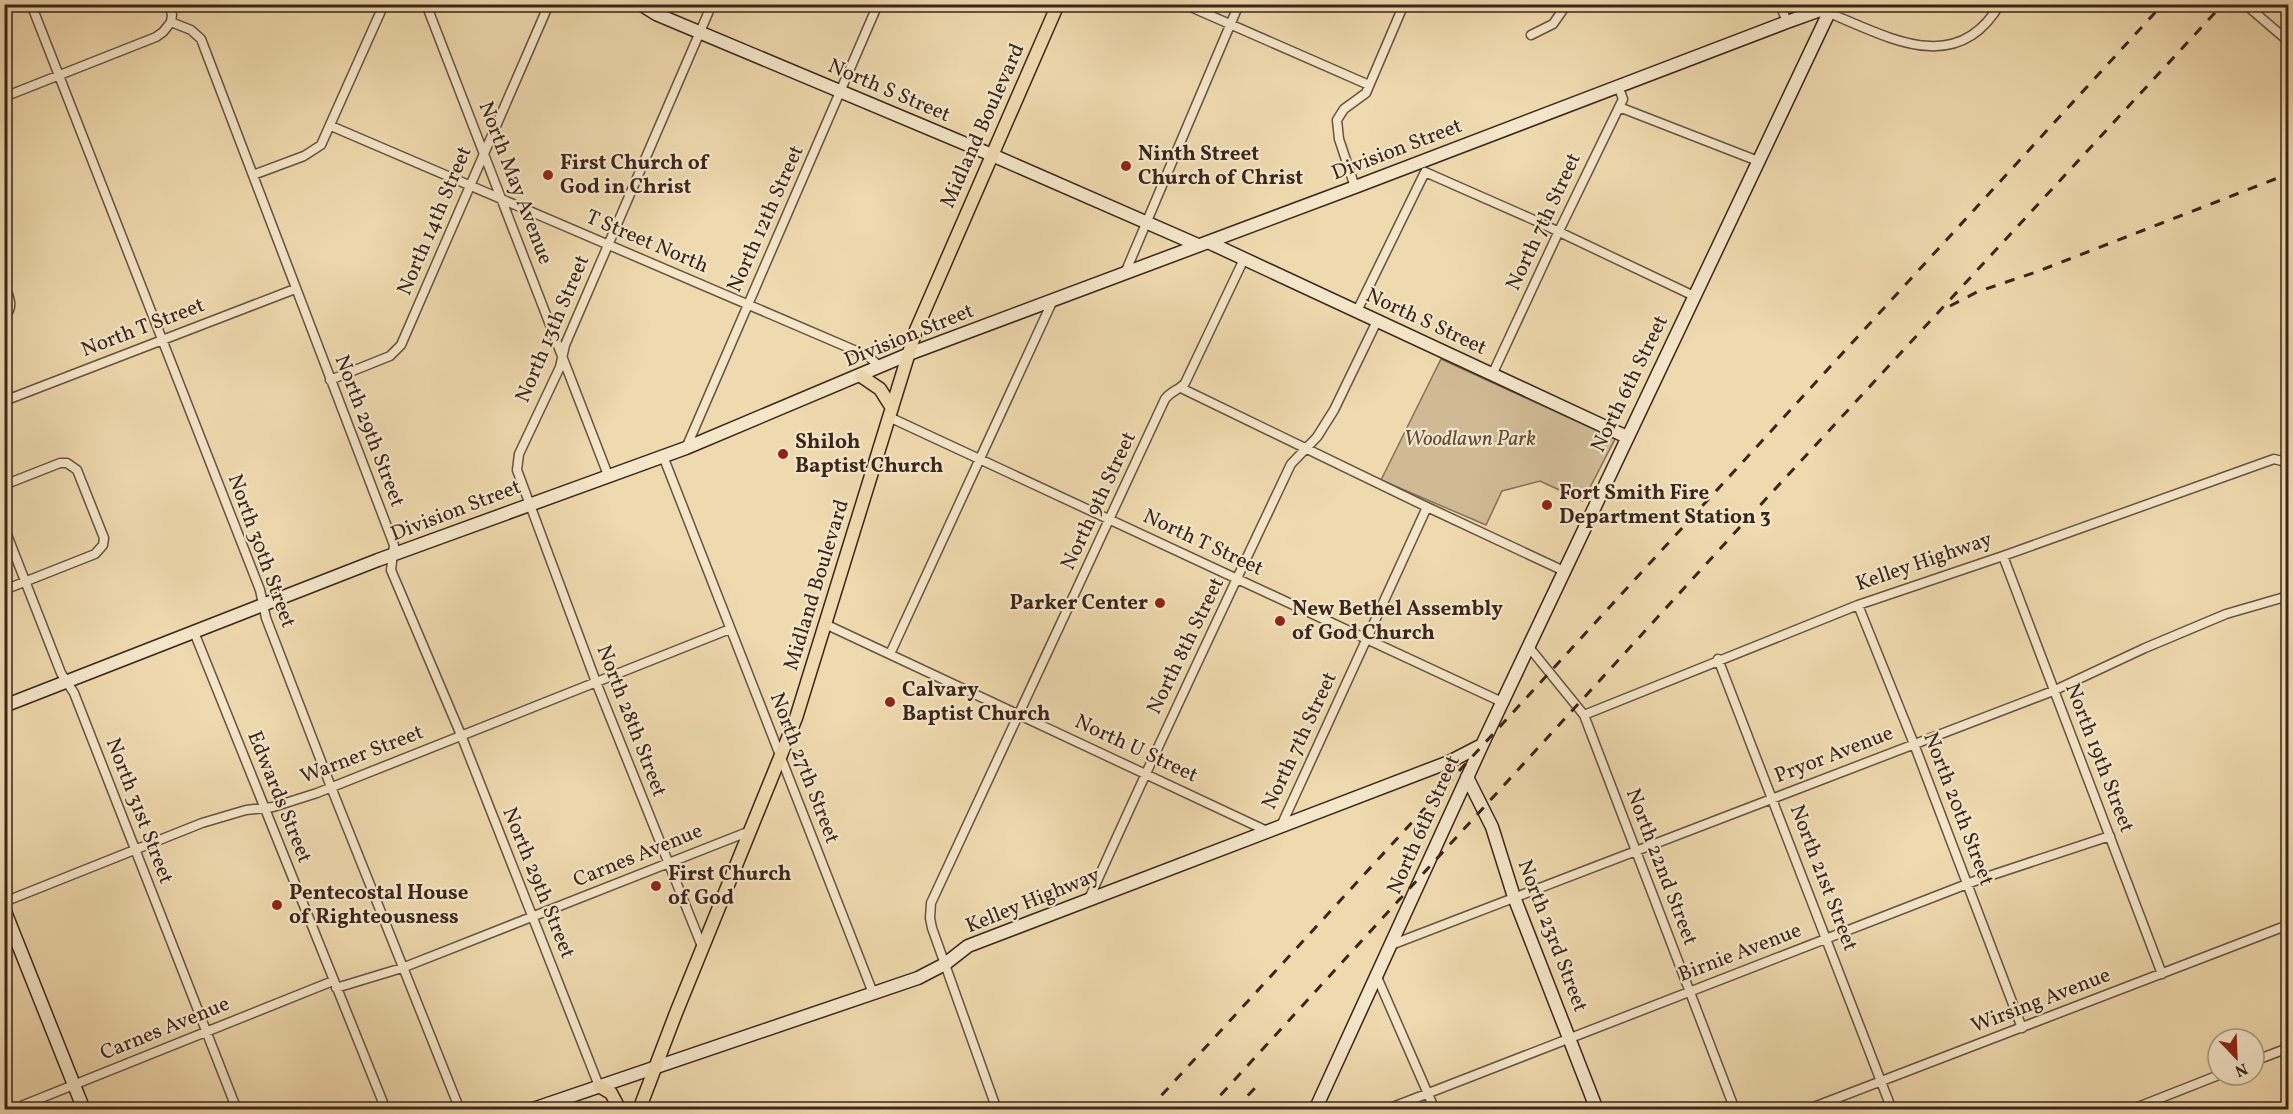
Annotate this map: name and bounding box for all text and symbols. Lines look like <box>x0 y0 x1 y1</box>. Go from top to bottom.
street label: Midland Boulevard <box>934 39 1032 213</box>
street label: North S Street <box>823 52 955 130</box>
street label: North May Avenue <box>471 97 559 269</box>
street label: Division Street <box>1328 112 1466 188</box>
place label: Ninth Street Church of Christ <box>1138 140 1303 193</box>
street label: North 12th Street <box>721 141 811 297</box>
street label: North 14th Street <box>391 142 479 300</box>
street label: North 7th Street <box>1499 148 1589 296</box>
place label: First Church of God in Christ <box>560 149 710 202</box>
marker: Ninth Street Church of Christ <box>1119 159 1133 173</box>
marker: First Church of God in Christ <box>541 168 555 182</box>
street label: T Street North <box>581 203 713 281</box>
street label: North 13th Street <box>509 251 597 407</box>
street label: North S Street <box>1361 281 1491 363</box>
street label: North T Street <box>77 291 209 365</box>
street label: Division Street <box>840 297 978 375</box>
street label: North 6th Street <box>1584 311 1676 457</box>
street label: North 29th Street <box>327 351 411 511</box>
park label: Woodlawn Park <box>1404 425 1536 454</box>
street label: North 9th Street <box>1054 427 1144 575</box>
place label: Shiloh Baptist Church <box>795 428 944 481</box>
marker: Shiloh Baptist Church <box>776 447 790 461</box>
street label: North 30th Street <box>220 470 302 632</box>
street label: Division Street <box>387 473 525 549</box>
place label: Fort Smith Fire Department Station 3 <box>1559 479 1771 532</box>
street label: Midland Boulevard <box>777 496 857 674</box>
marker: Fort Smith Fire Department Station 3 <box>1540 498 1554 512</box>
street label: North T Street <box>1138 502 1268 584</box>
street label: Kelley Highway <box>1852 525 1997 599</box>
street label: North 8th Street <box>1140 572 1232 720</box>
place label: Parker Center <box>1009 589 1148 618</box>
place label: New Bethel Assembly of God Church <box>1292 595 1503 648</box>
marker: Parker Center <box>1153 596 1167 610</box>
marker: New Bethel Assembly of God Church <box>1273 614 1287 628</box>
street label: North 28th Street <box>589 641 673 801</box>
street label: North 7th Street <box>1255 667 1345 815</box>
place label: Calvary Baptist Church <box>902 676 1051 729</box>
street label: North 19th Street <box>2057 679 2141 837</box>
street label: North 27th Street <box>762 688 846 848</box>
marker: Calvary Baptist Church <box>883 695 897 709</box>
street label: North U Street <box>1070 708 1202 790</box>
street label: Warner Street <box>296 718 428 792</box>
street label: Pryor Avenue <box>1770 719 1898 791</box>
street label: Edwards Street <box>239 727 319 867</box>
street label: North 20th Street <box>1915 728 2001 890</box>
street label: North 31st Street <box>98 734 180 888</box>
street label: North 6th Street <box>1380 751 1468 899</box>
street label: North 22nd Street <box>1618 784 1704 950</box>
street label: North 21st Street <box>1782 801 1864 955</box>
street label: North 29th Street <box>494 803 582 963</box>
street label: Carnes Avenue <box>569 817 707 895</box>
street label: North 23rd Street <box>1510 856 1594 1016</box>
place label: First Church of God <box>668 860 792 913</box>
street label: Kelley Highway <box>961 861 1105 941</box>
place label: Pentecostal House of Righteousness <box>289 879 469 932</box>
marker: First Church of God <box>649 879 663 893</box>
marker: Pentecostal House of Righteousness <box>270 898 284 912</box>
street label: Birnie Avenue <box>1674 916 1806 990</box>
street label: Wirsing Avenue <box>1967 961 2115 1041</box>
street label: Carnes Avenue <box>96 990 234 1068</box>
north arrow <box>2206 1027 2266 1087</box>
text: N <box>2231 1057 2251 1082</box>

